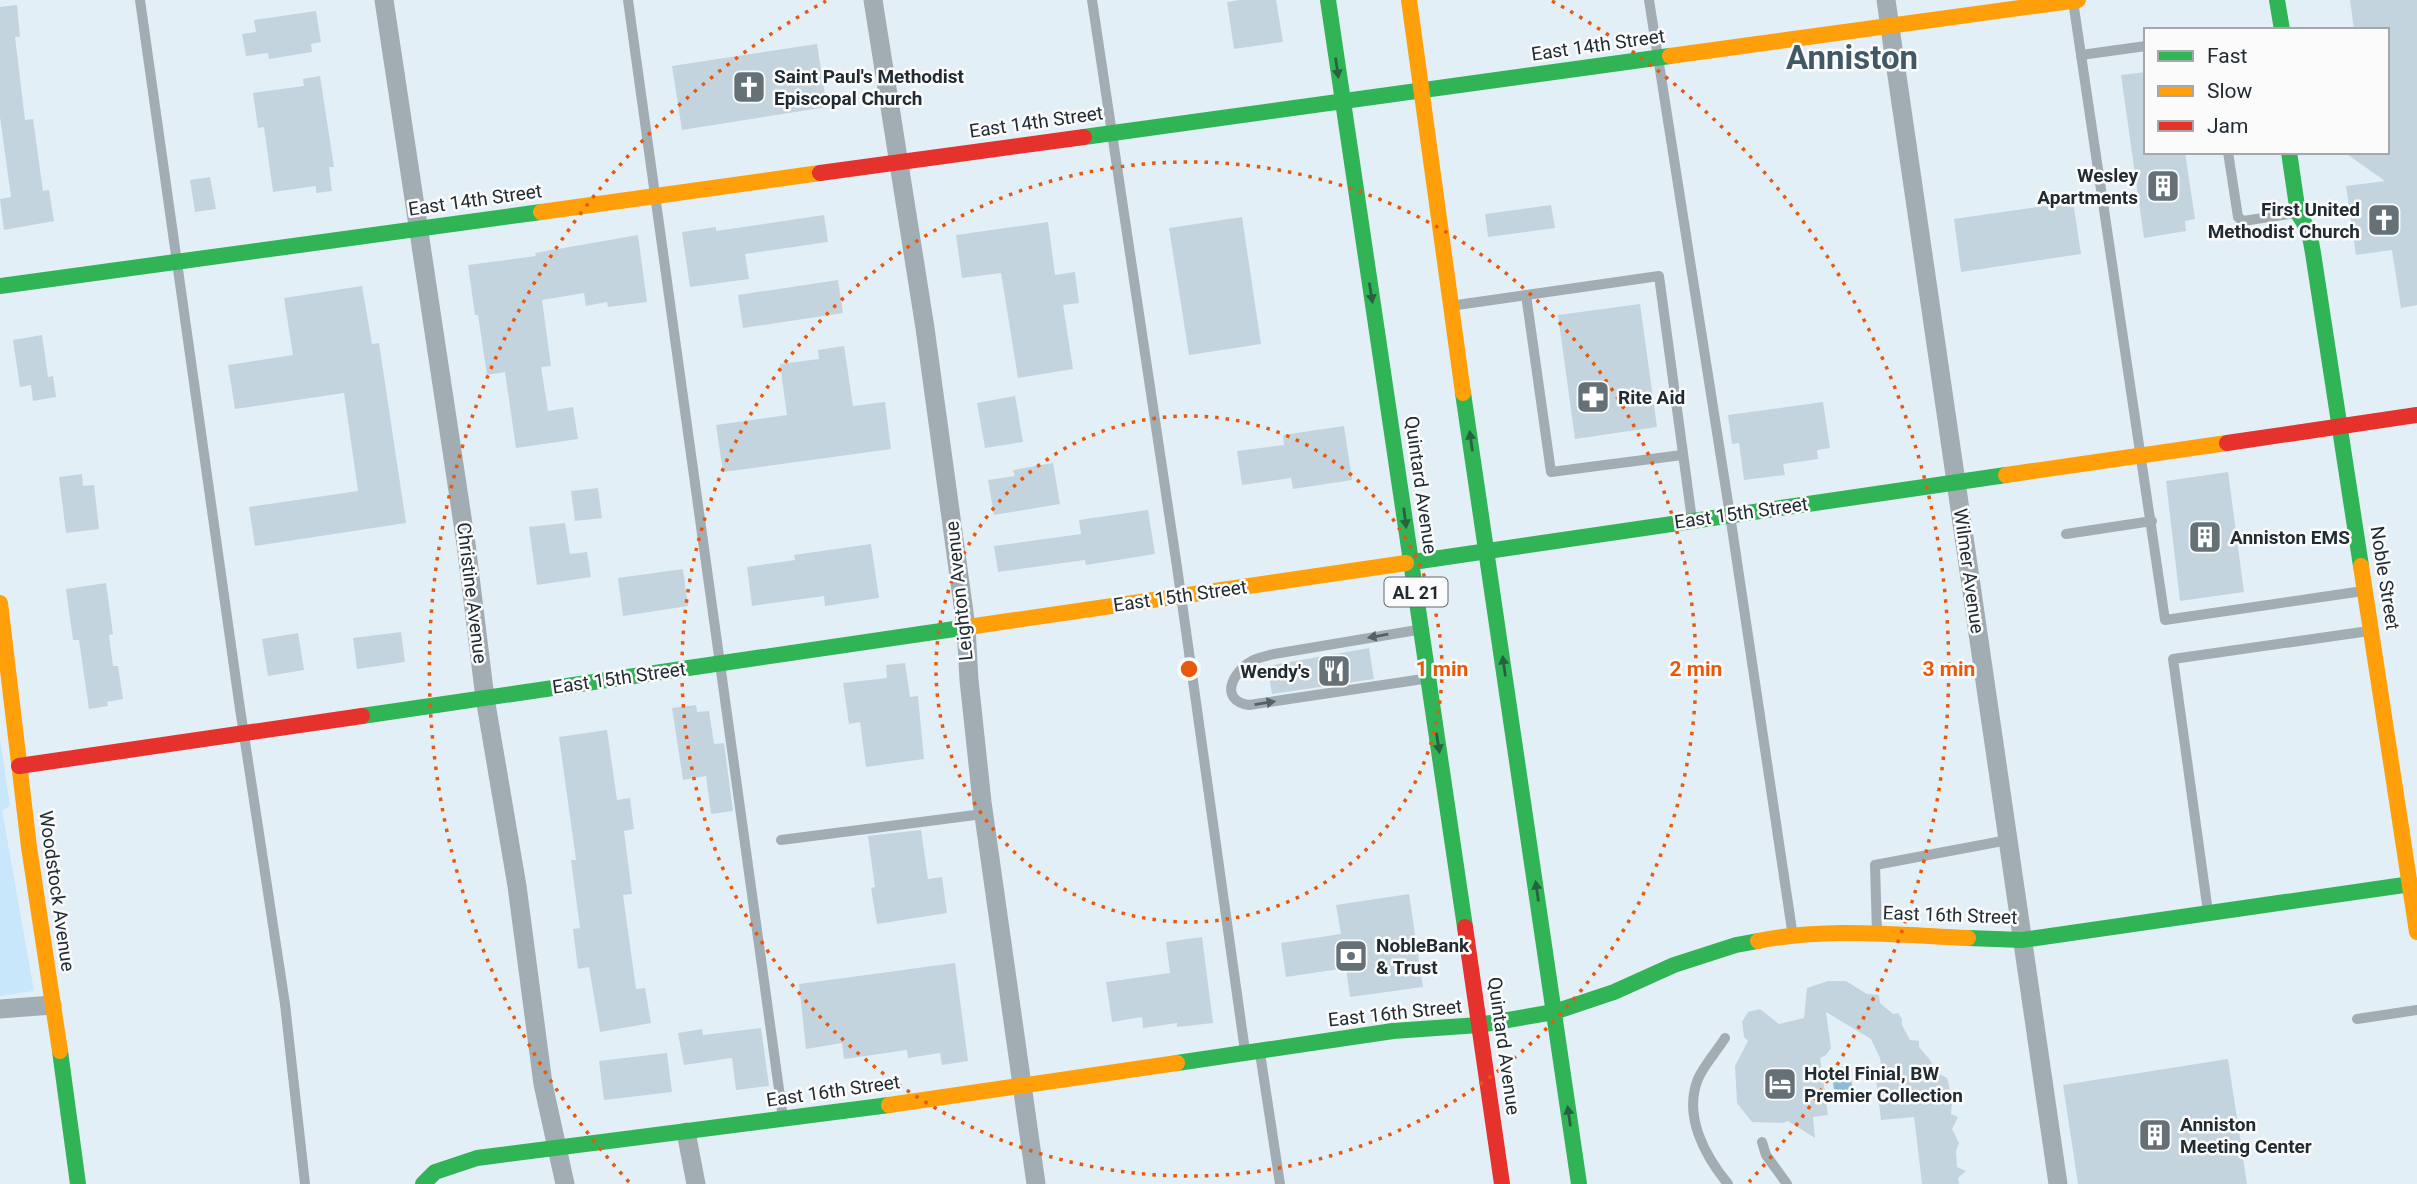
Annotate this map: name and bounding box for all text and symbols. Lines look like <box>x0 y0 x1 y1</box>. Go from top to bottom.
street label: East 14th Street <box>1530 24 1666 66</box>
legend <box>2144 28 2389 154</box>
district label: Anniston <box>1786 38 1918 77</box>
text: Fast <box>2207 44 2248 68</box>
one-way arrow <box>1332 57 1343 79</box>
place label: Saint Paul's Methodist Episcopal Church <box>774 65 965 110</box>
church icon: Saint Paul's Methodist Episcopal Church <box>730 68 768 106</box>
text: Slow <box>2207 79 2253 103</box>
street label: East 14th Street <box>968 101 1104 143</box>
text: Jam <box>2207 114 2248 138</box>
place label: Wesley Apartments <box>2037 164 2138 209</box>
building icon: Wesley Apartments <box>2144 167 2182 205</box>
street label: East 14th Street <box>407 179 543 221</box>
place label: First United Methodist Church <box>2208 198 2360 243</box>
church icon: First United Methodist Church <box>2365 201 2403 239</box>
one-way arrow <box>1366 282 1377 304</box>
pharmacy icon: Rite Aid <box>1574 378 1612 416</box>
place label: Rite Aid <box>1618 386 1685 409</box>
street label: Quintard Avenue <box>1400 415 1442 555</box>
one-way arrow <box>1466 430 1477 452</box>
street label: East 15th Street <box>1673 492 1809 534</box>
one-way arrow <box>1400 507 1411 529</box>
street label: Wilmer Avenue <box>1949 507 1989 635</box>
building icon: Anniston EMS <box>2186 518 2224 556</box>
street label: Leighton Avenue <box>940 520 978 662</box>
street label: Christine Avenue <box>452 521 492 665</box>
street label: Noble Street <box>2365 525 2405 631</box>
place label: Anniston EMS <box>2230 526 2350 549</box>
street label: East 15th Street <box>1112 575 1248 617</box>
road number: AL 21 <box>1384 578 1448 606</box>
one-way arrow <box>1367 631 1389 642</box>
restaurant icon: Wendy's <box>1315 652 1353 690</box>
one-way arrow <box>1499 655 1510 677</box>
street label: East 15th Street <box>551 657 687 699</box>
centre of rings <box>1177 657 1201 681</box>
text: 1 min <box>1416 657 1468 681</box>
text: 2 min <box>1670 657 1722 681</box>
text: 3 min <box>1923 657 1975 681</box>
place label: Wendy's <box>1240 660 1310 683</box>
one-way arrow <box>1255 697 1277 708</box>
one-way arrow <box>1433 732 1444 754</box>
street label: Woodstock Avenue <box>34 809 80 973</box>
one-way arrow <box>1531 880 1542 902</box>
street label: East 16th Street <box>1882 901 2018 929</box>
place label: NobleBank & Trust <box>1376 934 1470 979</box>
bank icon: NobleBank & Trust <box>1332 937 1370 975</box>
street label: Quintard Avenue <box>1483 976 1525 1116</box>
street label: East 16th Street <box>1327 995 1463 1031</box>
place label: Hotel Finial, BW Premier Collection <box>1804 1062 1963 1107</box>
hotel icon: Hotel Finial, BW Premier Collection <box>1761 1065 1799 1103</box>
street label: East 16th Street <box>765 1070 901 1112</box>
one-way arrow <box>1563 1105 1574 1127</box>
place label: Anniston Meeting Center <box>2180 1113 2312 1158</box>
building icon: Anniston Meeting Center <box>2136 1116 2174 1154</box>

